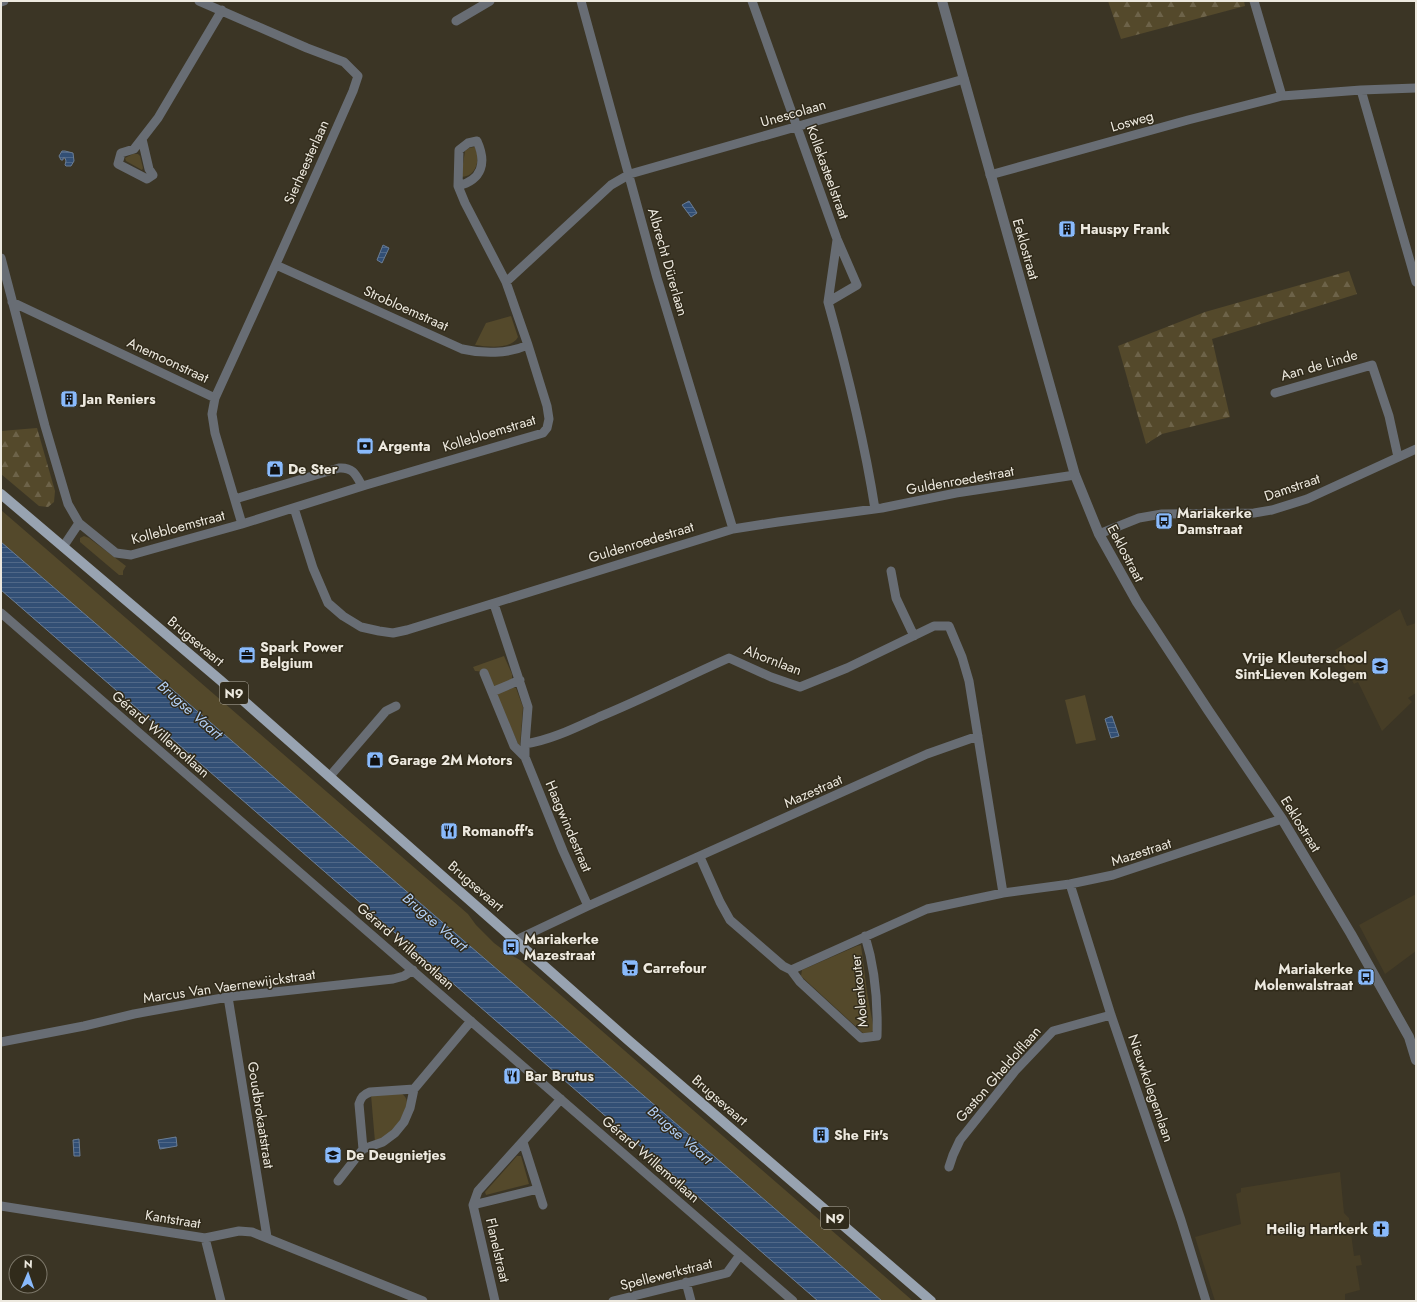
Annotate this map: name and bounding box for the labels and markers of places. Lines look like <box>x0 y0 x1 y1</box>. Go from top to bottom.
building icon: Hauspy Frank <box>1057 219 1077 239</box>
place label: Hauspy Frank <box>1080 219 1170 239</box>
building icon: Jan Reniers <box>59 389 79 409</box>
place label: Jan Reniers <box>79 389 156 409</box>
bank icon: Argenta <box>355 436 375 456</box>
place label: Argenta <box>377 436 430 456</box>
shop icon: De Ster <box>265 459 285 479</box>
place label: De Ster <box>288 459 338 479</box>
place label: Mariakerke Damstraat <box>1177 503 1252 539</box>
bus stop icon: Mariakerke Damstraat <box>1154 511 1174 531</box>
place label: Spark Power Belgium <box>260 637 344 673</box>
office icon: Spark Power Belgium <box>237 645 257 665</box>
place label: Vrije Kleuterschool Sint-Lieven Kolegem <box>1235 648 1367 684</box>
school or university icon: Vrije Kleuterschool Sint-Lieven Kolegem <box>1370 656 1390 676</box>
shop icon: Garage 2M Motors <box>365 750 385 770</box>
place label: Garage 2M Motors <box>388 750 513 770</box>
restaurant icon: Romanoff's <box>439 821 459 841</box>
place label: Romanoff's <box>462 821 534 841</box>
place label: Mariakerke Mazestraat <box>524 929 599 965</box>
bus stop icon: Mariakerke Mazestraat <box>501 937 521 957</box>
supermarket icon: Carrefour <box>620 958 640 978</box>
place label: Carrefour <box>643 958 707 978</box>
place label: Mariakerke Molenwalstraat <box>1254 959 1354 995</box>
bus stop icon: Mariakerke Molenwalstraat <box>1356 967 1376 987</box>
restaurant icon: Bar Brutus <box>502 1066 522 1086</box>
place label: Bar Brutus <box>525 1066 594 1086</box>
building icon: She Fit's <box>811 1125 831 1145</box>
place label: She Fit's <box>834 1125 889 1145</box>
school or university icon: De Deugnietjes <box>323 1145 343 1165</box>
place label: De Deugnietjes <box>346 1145 447 1165</box>
place label: Heilig Hartkerk <box>1266 1219 1368 1239</box>
church icon: Heilig Hartkerk <box>1371 1219 1391 1239</box>

